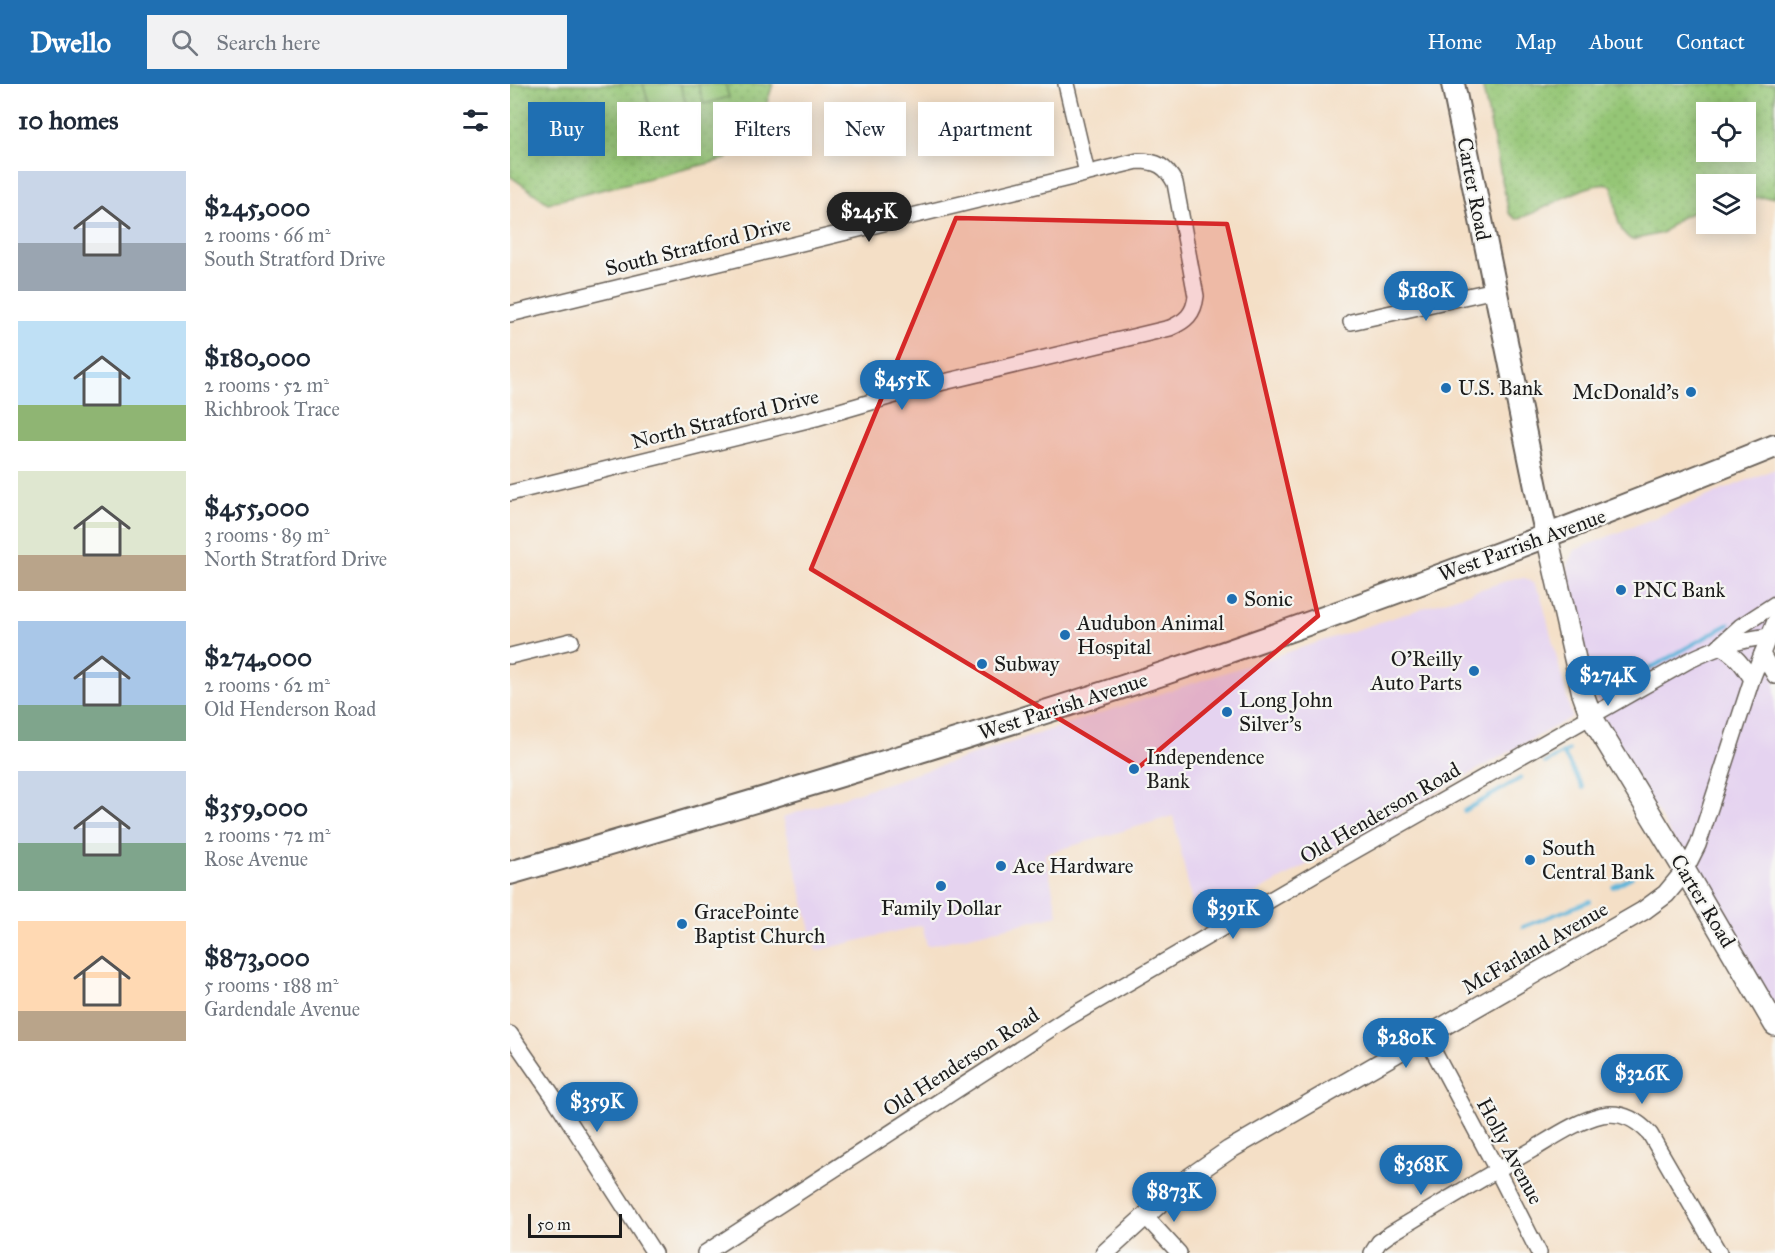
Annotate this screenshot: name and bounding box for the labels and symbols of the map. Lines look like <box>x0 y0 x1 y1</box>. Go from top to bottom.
street label: Carter Road <box>1451 135 1497 243</box>
pin: $245K <box>827 192 911 243</box>
street label: South Stratford Drive <box>603 210 794 282</box>
pin: $180K <box>1384 271 1468 322</box>
pin: $455K <box>860 360 944 411</box>
place label: U.S. Bank <box>1458 375 1543 401</box>
place label: McDonald's <box>1572 379 1679 405</box>
marker: U.S. Bank <box>1439 381 1453 395</box>
street label: North Stratford Drive <box>629 383 822 455</box>
marker: McDonald's <box>1684 385 1698 399</box>
street label: West Parrish Avenue <box>1435 503 1610 587</box>
place label: PNC Bank <box>1633 577 1726 603</box>
marker: PNC Bank <box>1614 583 1628 597</box>
place label: Sonic <box>1244 586 1293 612</box>
marker: Sonic <box>1225 592 1239 606</box>
place label: Audubon Animal Hospital <box>1076 610 1224 660</box>
marker: Audubon Animal Hospital <box>1058 628 1072 642</box>
place label: O'Reilly Auto Parts <box>1370 646 1463 696</box>
place label: Subway <box>994 651 1061 677</box>
pin: $274K <box>1566 656 1650 707</box>
marker: Subway <box>975 657 989 671</box>
marker: O'Reilly Auto Parts <box>1467 664 1481 678</box>
street label: West Parrish Avenue <box>975 666 1151 746</box>
place label: Long John Silver's <box>1239 687 1333 737</box>
marker: Long John Silver's <box>1220 705 1234 719</box>
place label: Independence Bank <box>1146 744 1265 794</box>
street label: Old Henderson Road <box>1295 756 1465 869</box>
marker: Independence Bank <box>1127 762 1141 776</box>
place label: South Central Bank <box>1542 835 1655 885</box>
street label: Carter Road <box>1665 850 1741 953</box>
place label: Ace Hardware <box>1012 853 1134 879</box>
marker: South Central Bank <box>1523 853 1537 867</box>
marker: Ace Hardware <box>994 859 1008 873</box>
marker: Family Dollar <box>934 879 948 893</box>
pin: $391K <box>1191 889 1275 940</box>
place label: Family Dollar <box>881 895 1001 921</box>
street label: McFarland Avenue <box>1457 896 1613 1000</box>
place label: GracePointe Baptist Church <box>694 899 826 949</box>
marker: GracePointe Baptist Church <box>675 917 689 931</box>
street label: Old Henderson Road <box>878 1002 1044 1122</box>
pin: $280K <box>1364 1018 1448 1069</box>
pin: $326K <box>1600 1054 1684 1105</box>
pin: $359K <box>555 1082 639 1133</box>
street label: Holly Avenue <box>1471 1093 1549 1209</box>
pin: $368K <box>1379 1145 1463 1196</box>
pin: $873K <box>1132 1172 1216 1223</box>
scale bar <box>528 1211 622 1238</box>

